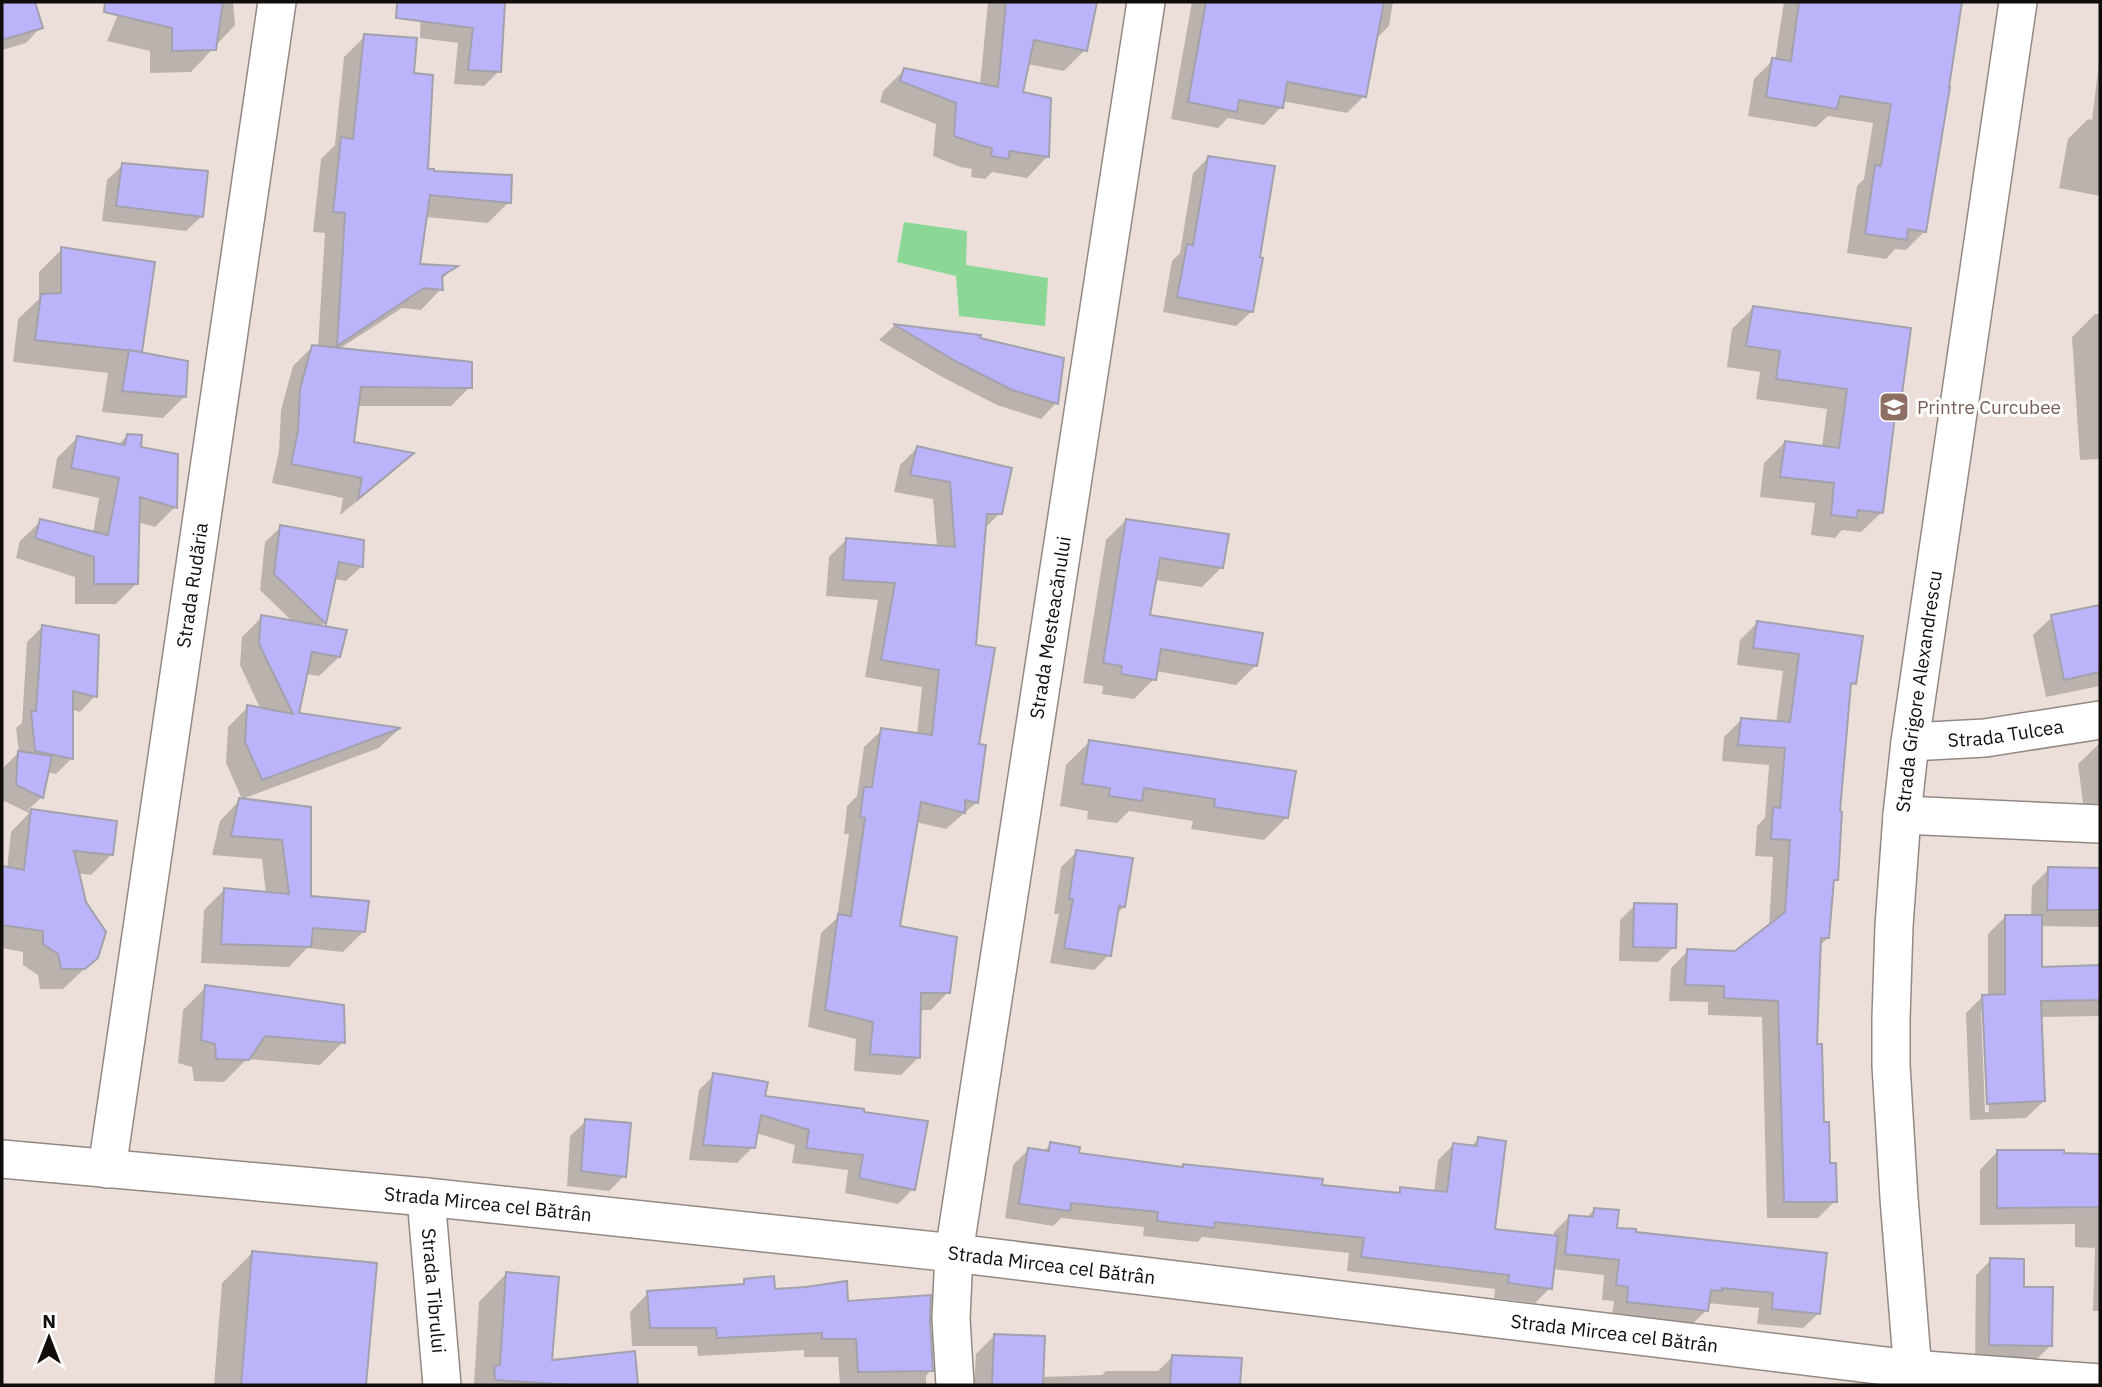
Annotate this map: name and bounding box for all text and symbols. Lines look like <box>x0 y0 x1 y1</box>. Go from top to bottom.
school or university icon: Printre Curcubee <box>1877 390 1911 424</box>
place label: Printre Curcubee <box>1917 395 2061 419</box>
street label: Strada Rudăria <box>171 521 213 649</box>
street label: Strada Mesteacănului <box>1024 534 1076 721</box>
street label: Strada Grigore Alexandrescu <box>1890 569 1947 813</box>
street label: Strada Tulcea <box>1947 714 2065 752</box>
street label: Strada Mircea cel Bătrân <box>383 1181 593 1227</box>
street label: Strada Tibrului <box>417 1227 451 1354</box>
street label: Strada Mircea cel Bătrân <box>947 1240 1157 1289</box>
north arrow <box>14 1303 84 1373</box>
text: N <box>42 1309 56 1333</box>
street label: Strada Mircea cel Bătrân <box>1509 1309 1720 1358</box>

